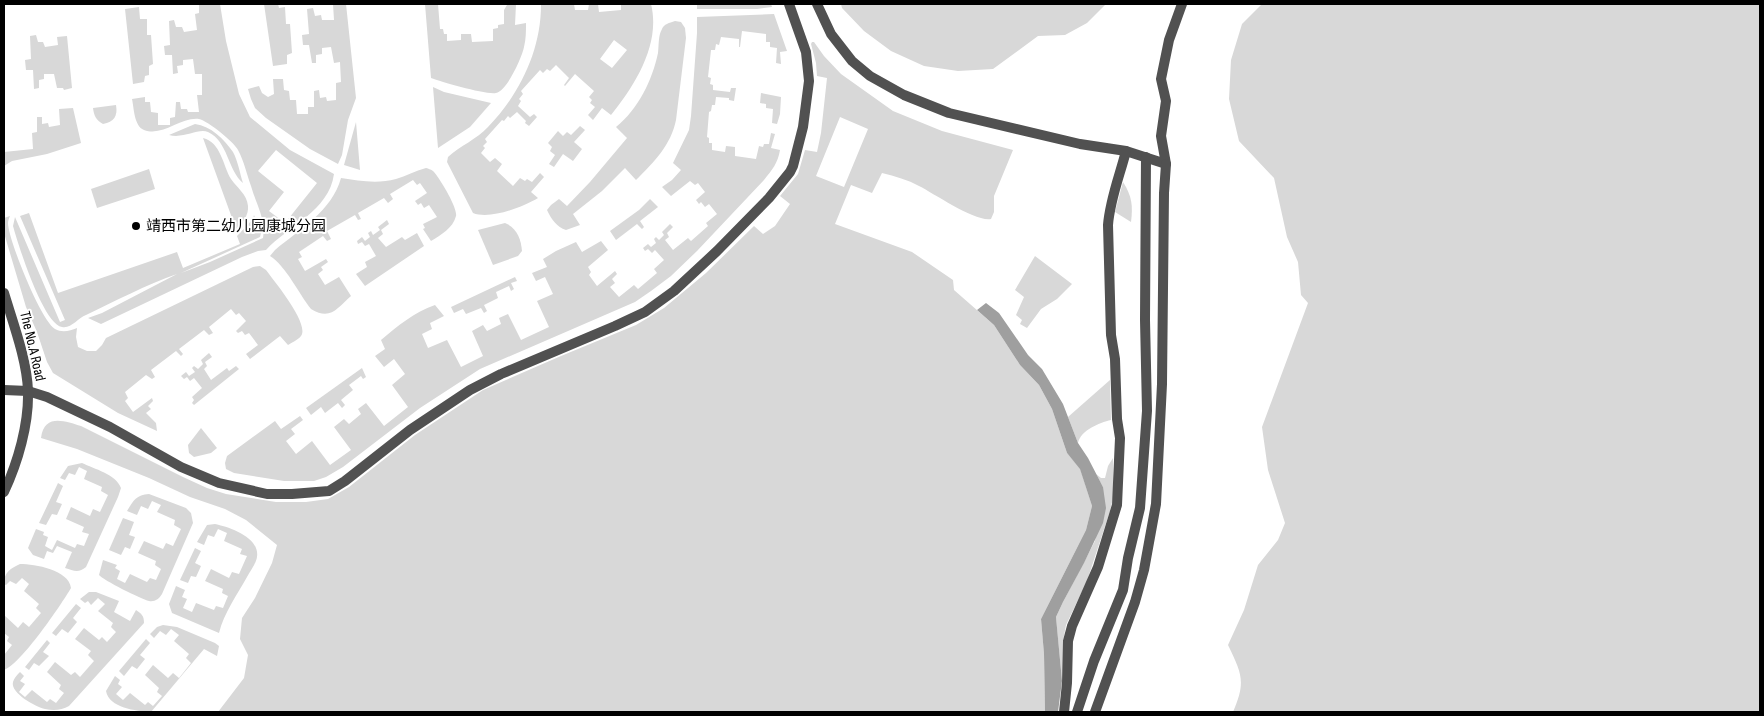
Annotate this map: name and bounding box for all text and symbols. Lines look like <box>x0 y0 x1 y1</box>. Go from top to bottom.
place label: 靖西市第二幼儿园康城分园 <box>146 217 326 236</box>
marker: 靖西市第二幼儿园康城分园 <box>130 220 142 232</box>
street label: The No.A Road <box>15 309 50 383</box>

